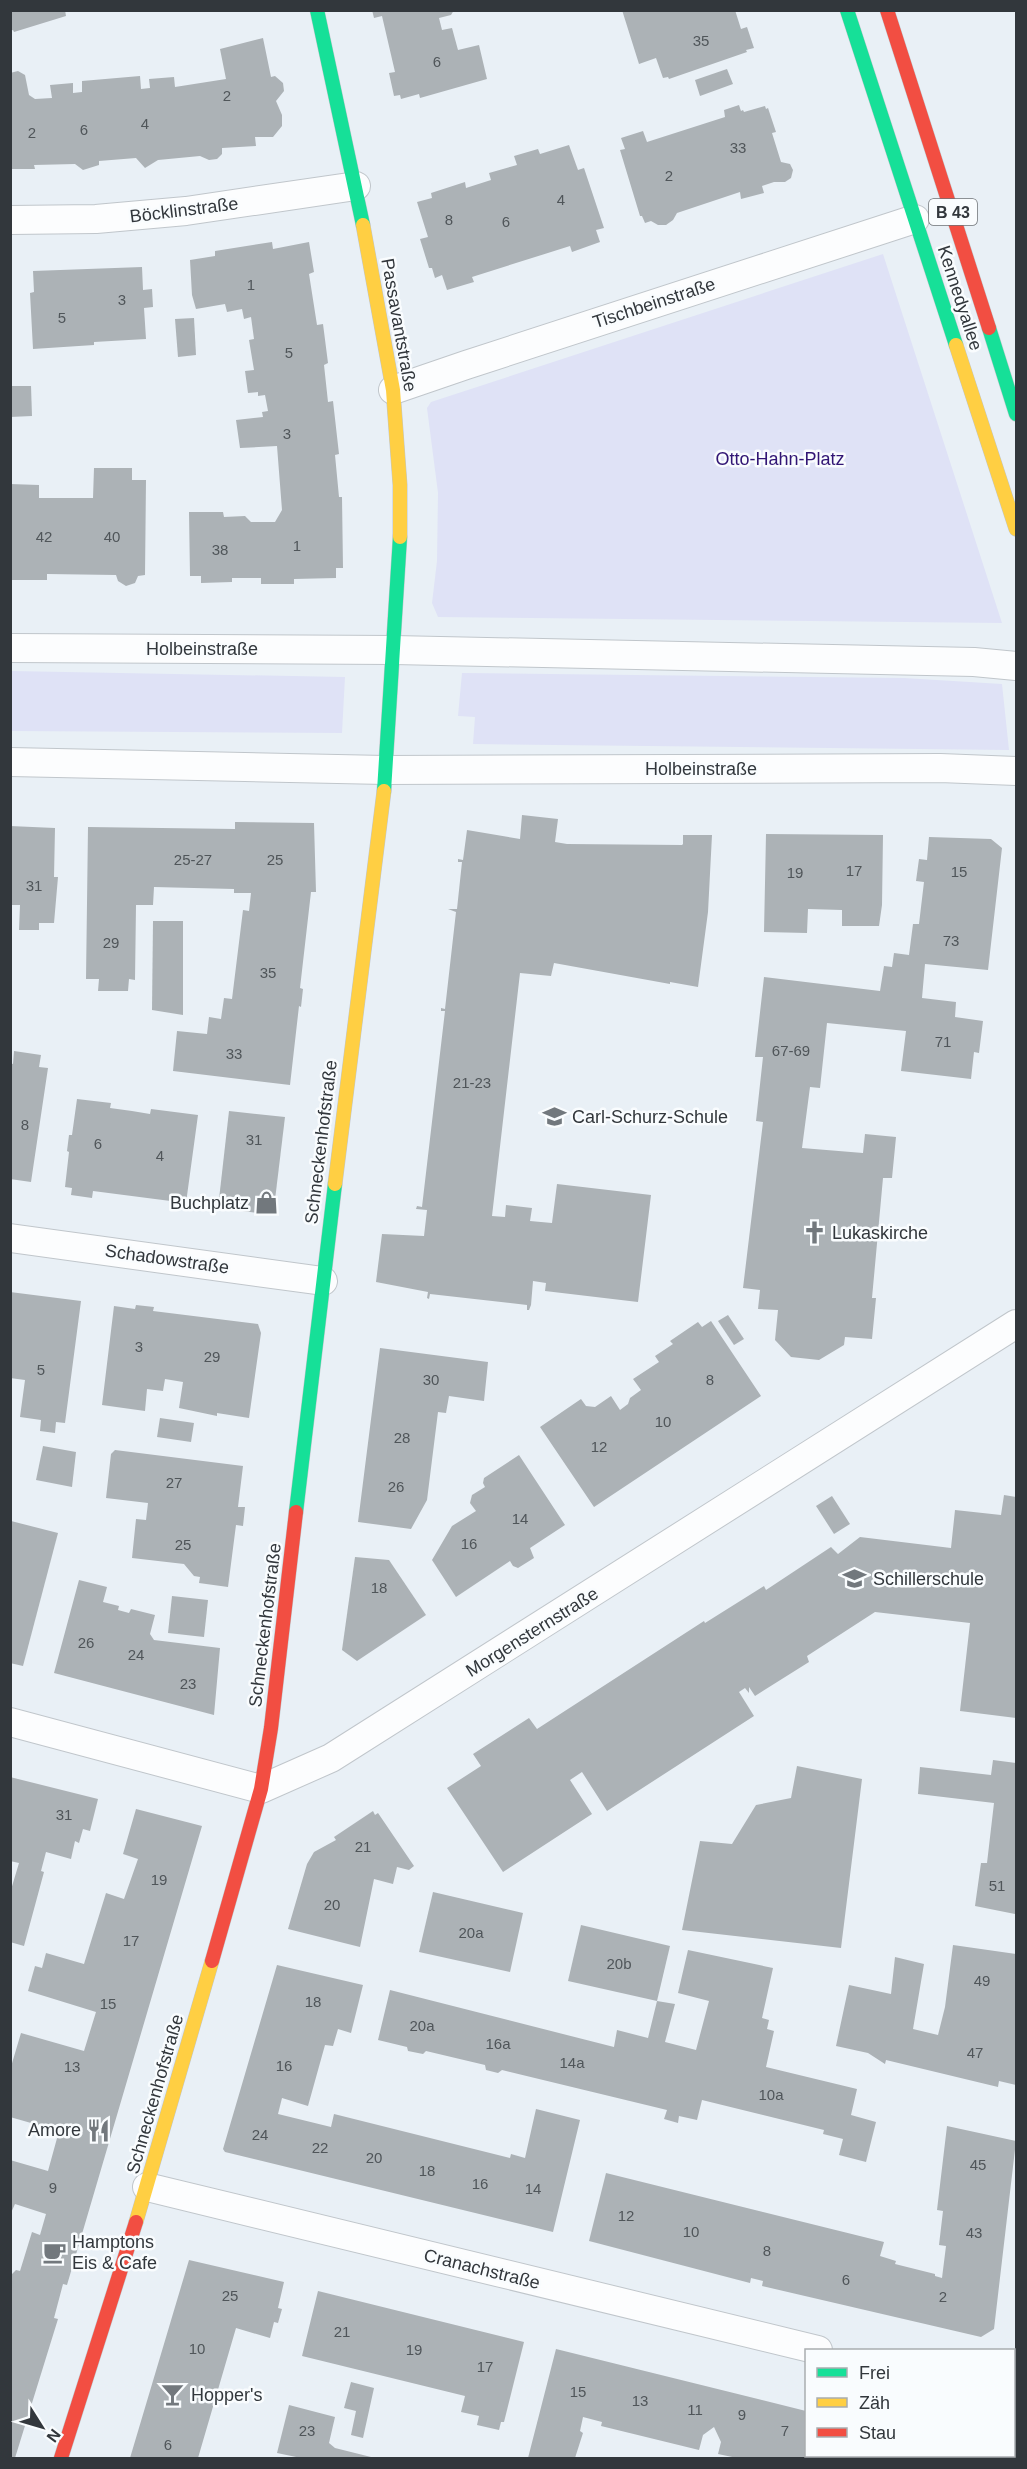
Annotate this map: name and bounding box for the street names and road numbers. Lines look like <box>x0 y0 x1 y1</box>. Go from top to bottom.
street label: Böcklinstraße <box>129 193 239 227</box>
road number: B 43 <box>929 199 977 225</box>
street label: Kennedyallee <box>934 243 986 353</box>
street label: Passavantstraße <box>377 257 421 393</box>
street label: Tischbeinstraße <box>590 274 718 332</box>
street label: Holbeinstraße <box>146 639 258 659</box>
street label: Holbeinstraße <box>645 759 757 779</box>
street label: Schneckenhofstraße <box>301 1059 341 1225</box>
street label: Schadowstraße <box>104 1240 230 1278</box>
street label: Schneckenhofstraße <box>245 1542 285 1708</box>
street label: Morgensternstraße <box>462 1583 602 1681</box>
street label: Schneckenhofstraße <box>123 2012 187 2176</box>
street label: Cranachstraße <box>422 2245 542 2293</box>

